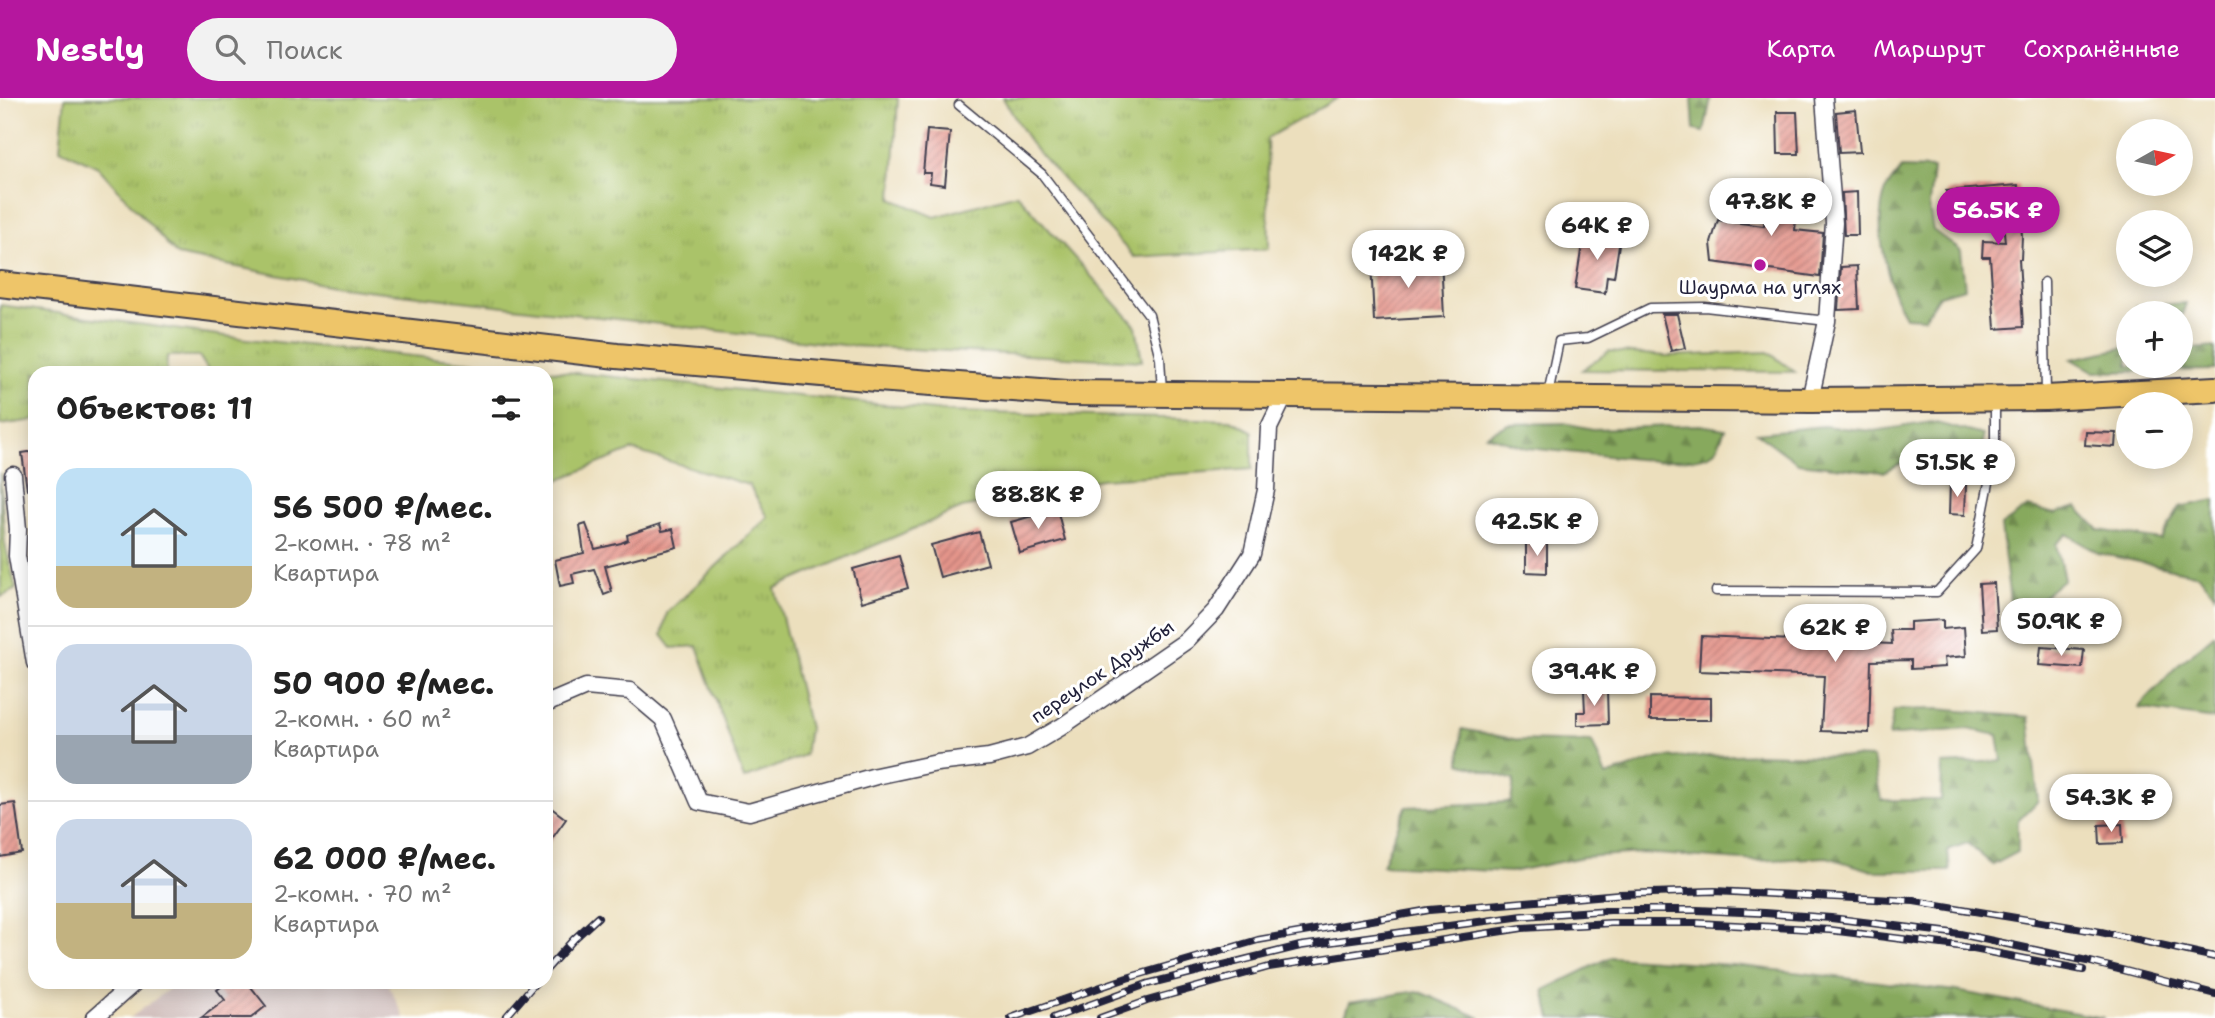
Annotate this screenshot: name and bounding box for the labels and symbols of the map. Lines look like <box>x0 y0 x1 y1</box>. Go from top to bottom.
north arrow <box>2116 119 2193 196</box>
pin: 47.8K ₽ <box>1706 178 1836 238</box>
pin: 56.5K ₽ <box>1933 188 2063 247</box>
pin: 64K ₽ <box>1548 202 1646 262</box>
pin: 142K ₽ <box>1351 230 1465 290</box>
marker: Шаурма на углях <box>1752 257 1768 273</box>
place label: Шаурма на углях <box>1679 275 1841 300</box>
pin: 51.5K ₽ <box>1892 440 2022 499</box>
pin: 88.8K ₽ <box>973 472 1103 531</box>
pin: 42.5K ₽ <box>1472 498 1602 558</box>
pin: 50.9K ₽ <box>1996 598 2126 658</box>
pin: 62K ₽ <box>1786 604 1884 664</box>
street label: переулок Дружбы <box>1026 614 1179 729</box>
pin: 39.4K ₽ <box>1529 648 1659 708</box>
pin: 54.3K ₽ <box>2046 774 2176 834</box>

